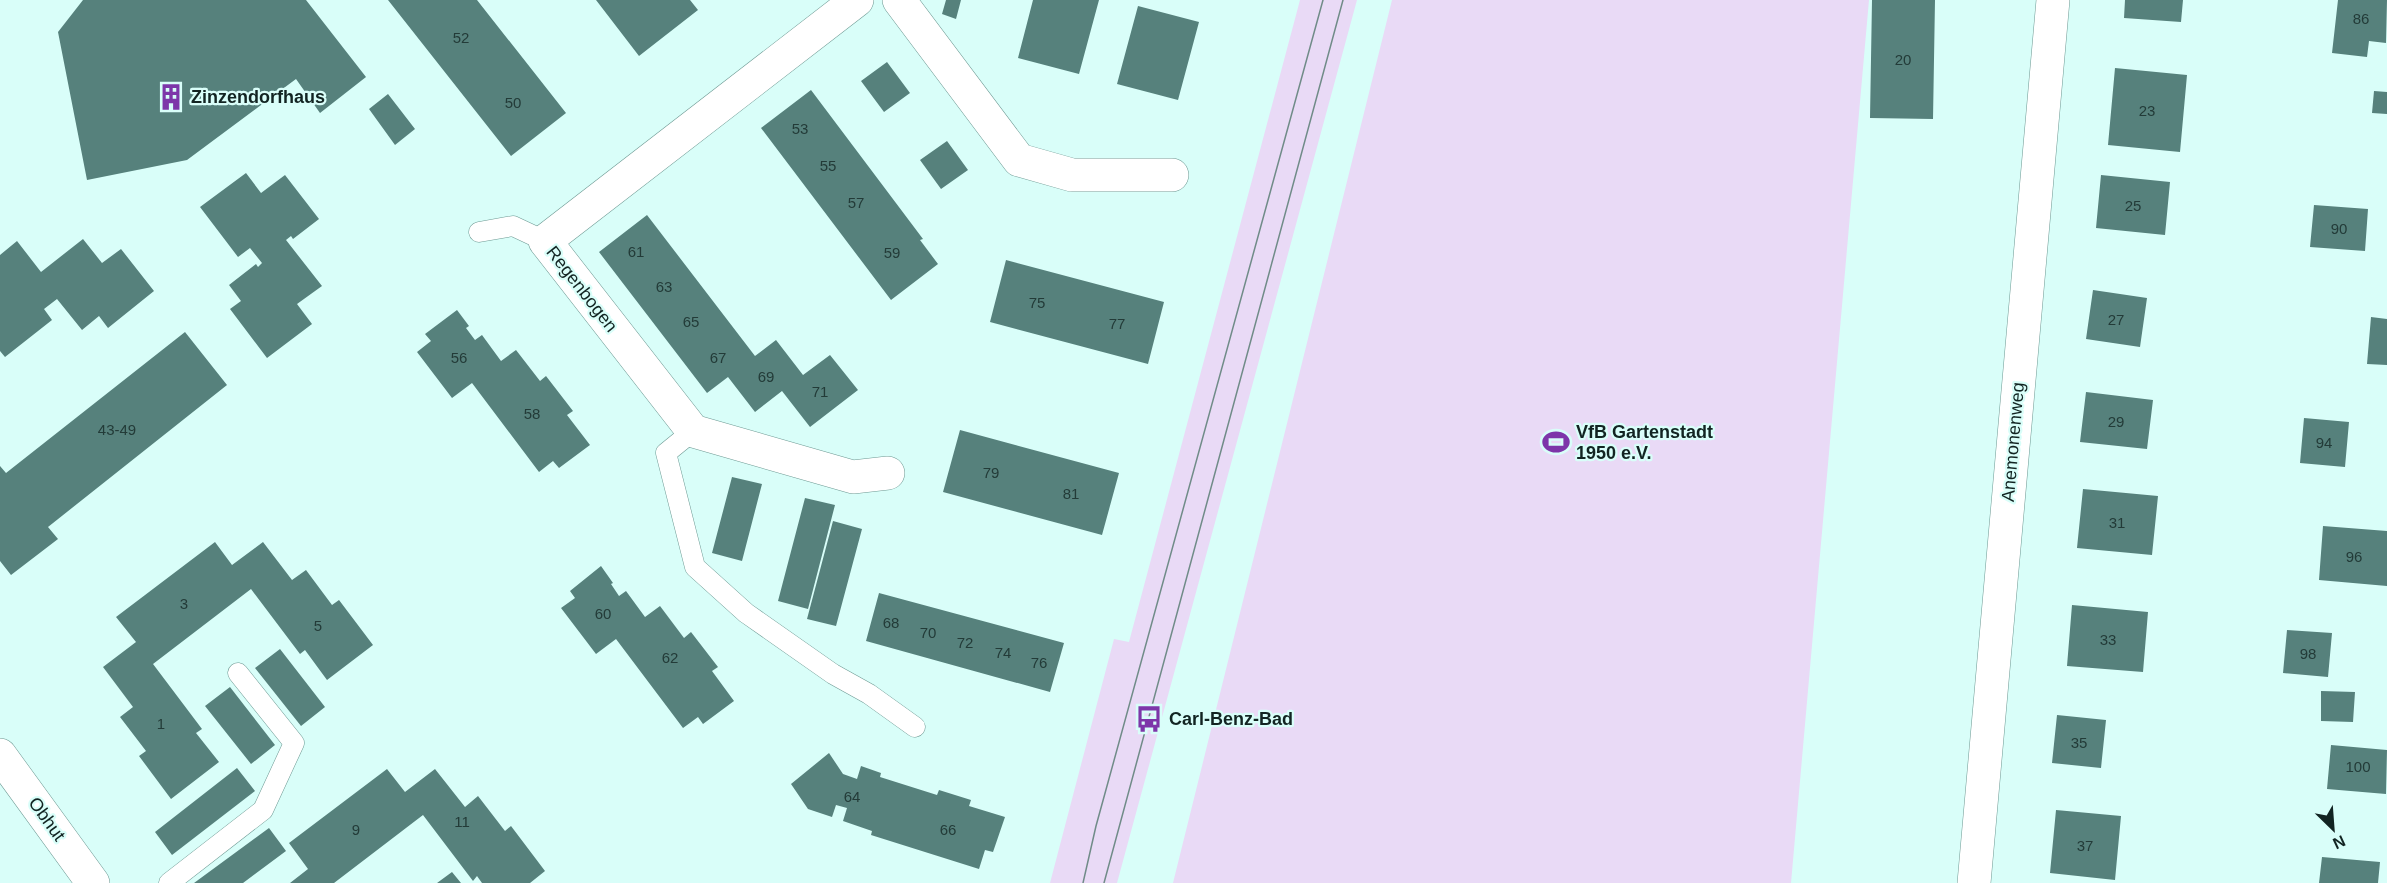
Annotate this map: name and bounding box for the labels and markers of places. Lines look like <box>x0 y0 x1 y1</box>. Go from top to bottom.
building icon: Zinzendorfhaus <box>156 82 186 112</box>
place label: Zinzendorfhaus <box>191 87 325 107</box>
place label: VfB Gartenstadt 1950 e.V. <box>1576 422 1713 463</box>
sports icon: VfB Gartenstadt 1950 e.V. <box>1541 427 1571 457</box>
bus stop icon: Carl-Benz-Bad <box>1134 704 1164 734</box>
place label: Carl-Benz-Bad <box>1169 709 1293 729</box>

